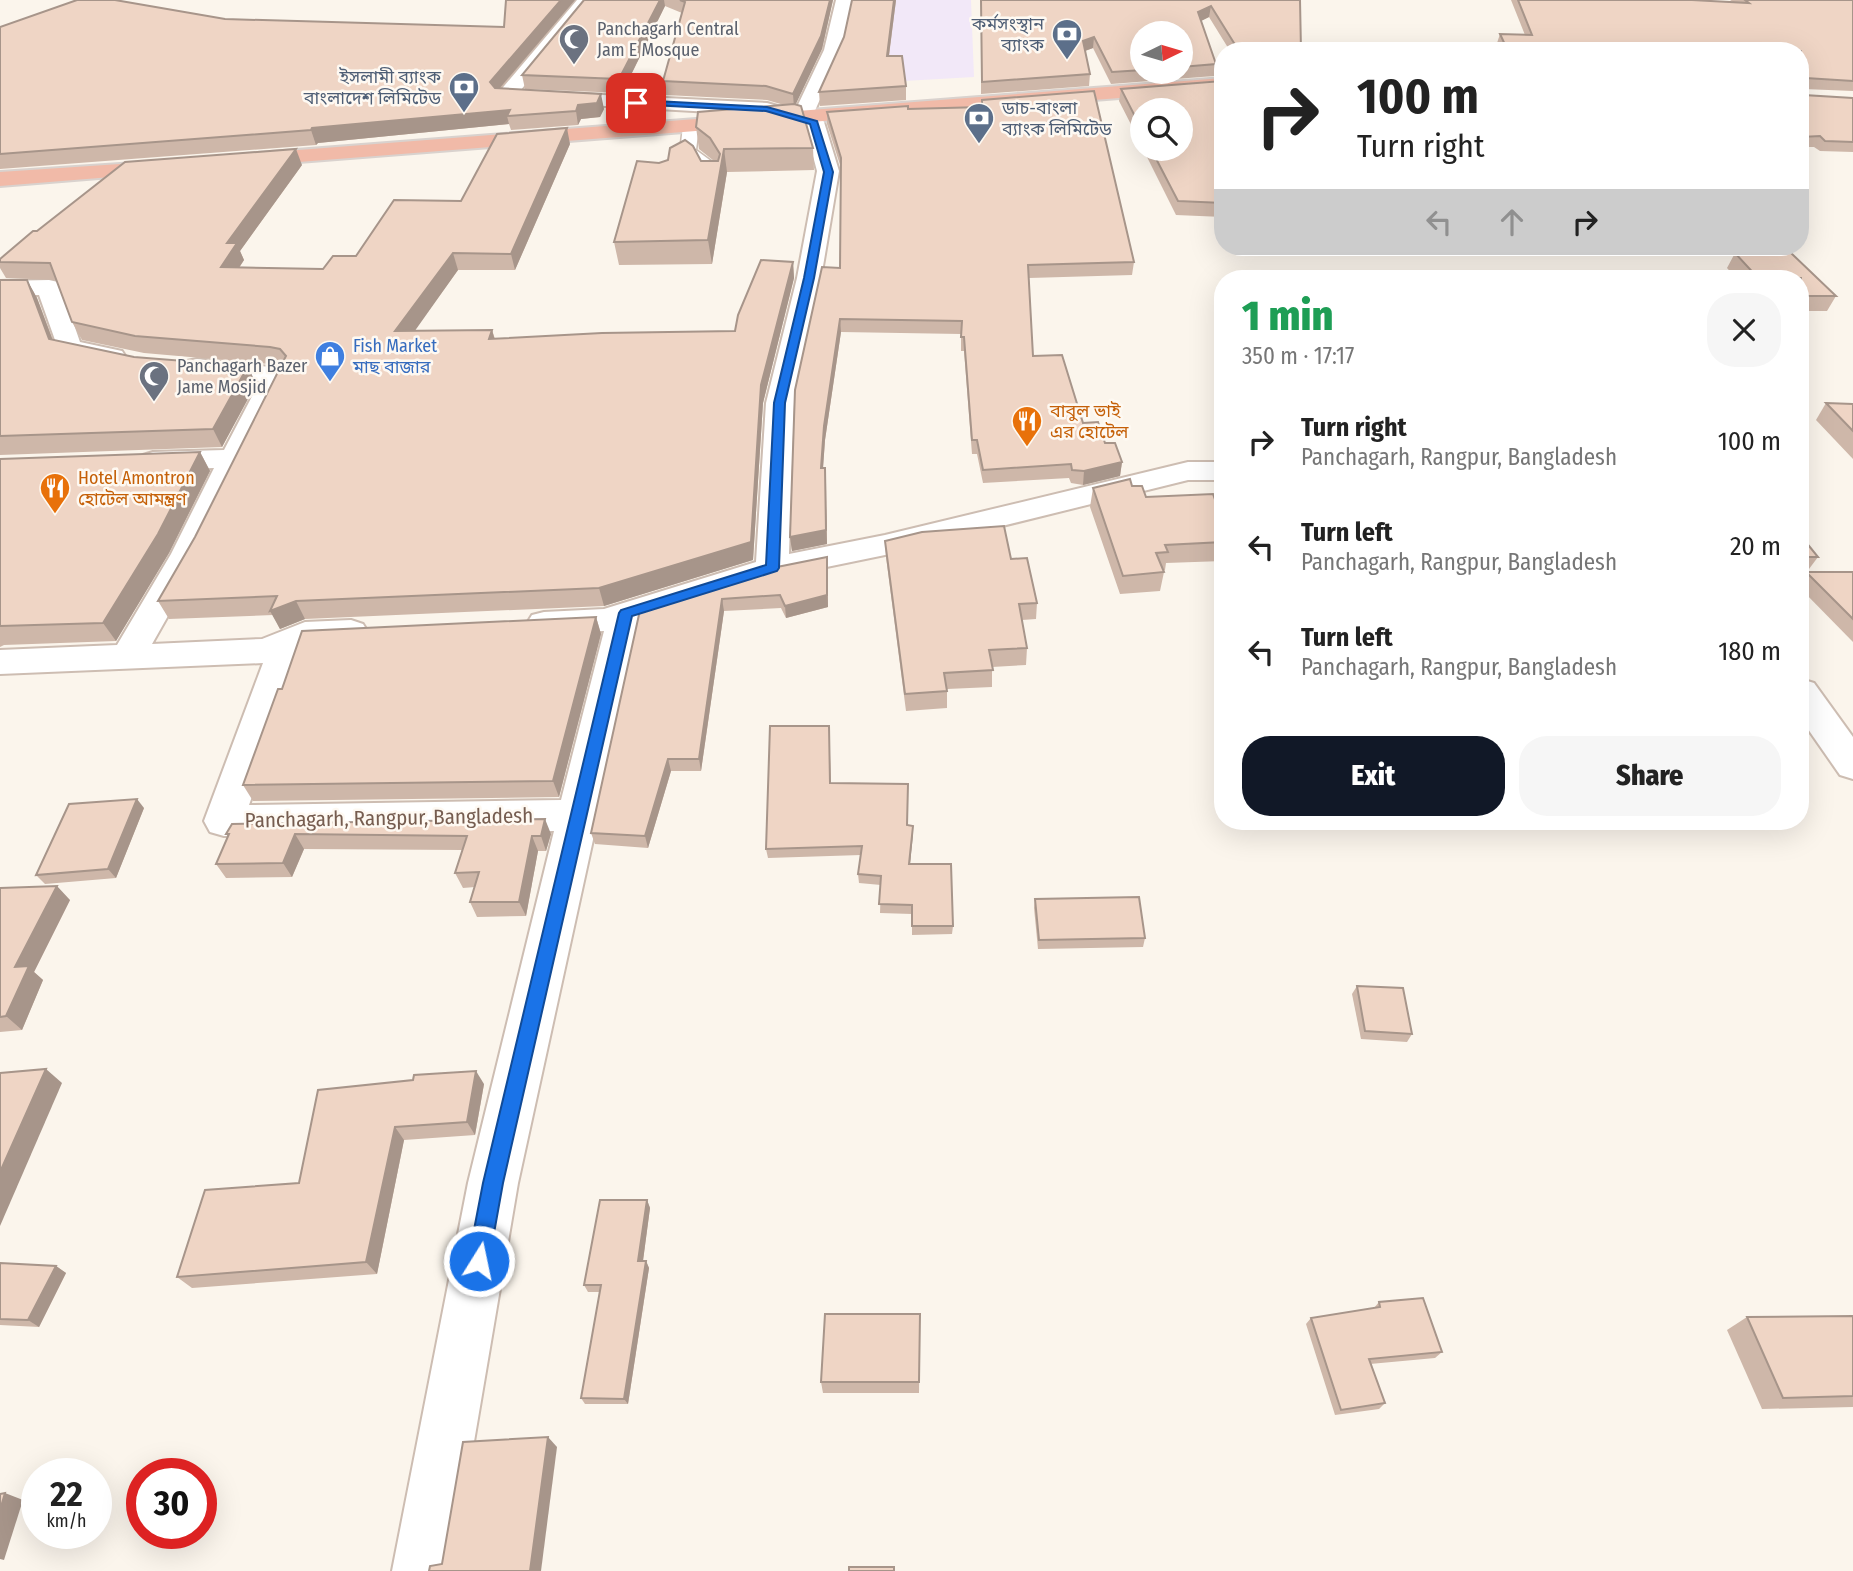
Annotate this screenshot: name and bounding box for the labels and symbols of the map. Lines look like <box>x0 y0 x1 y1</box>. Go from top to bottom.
place label: কর্মসংস্থান ব্যাংক <box>971 13 1045 56</box>
bank icon: কর্মসংস্থান ব্যাংক <box>1050 17 1084 61</box>
place label: Panchagarh Central Jam E Mosque <box>597 18 739 61</box>
north arrow <box>1130 21 1194 84</box>
mosque icon: Panchagarh Central Jam E Mosque <box>557 22 591 66</box>
place label: ইসলামী ব্যাংক বাংলাদেশ লিমিটেড <box>303 66 441 109</box>
bank icon: ইসলামী ব্যাংক বাংলাদেশ লিমিটেড <box>447 70 481 114</box>
pin <box>606 73 666 133</box>
place label: ডাচ-বাংলা ব্যাংক লিমিটেড <box>1001 97 1112 140</box>
bank icon: ডাচ-বাংলা ব্যাংক লিমিটেড <box>962 101 996 145</box>
place label: Fish Market মাছ বাজার <box>352 335 437 378</box>
shop icon: Fish Market মাছ বাজার <box>313 339 347 383</box>
place label: Panchagarh Bazer Jame Mosjid <box>177 355 308 398</box>
mosque icon: Panchagarh Bazer Jame Mosjid <box>137 359 171 403</box>
place label: বাবুল ভাই এর হোটেল <box>1049 400 1129 443</box>
restaurant icon: বাবুল ভাই এর হোটেল <box>1010 404 1044 448</box>
place label: Hotel Amontron হোটেল আমন্ত্রণ <box>78 467 195 510</box>
restaurant icon: Hotel Amontron হোটেল আমন্ত্রণ <box>38 471 72 515</box>
street label: Panchagarh, Rangpur, Bangladesh <box>245 802 533 834</box>
position arrow <box>442 1224 516 1298</box>
speed limit sign: 30 <box>126 1458 217 1549</box>

